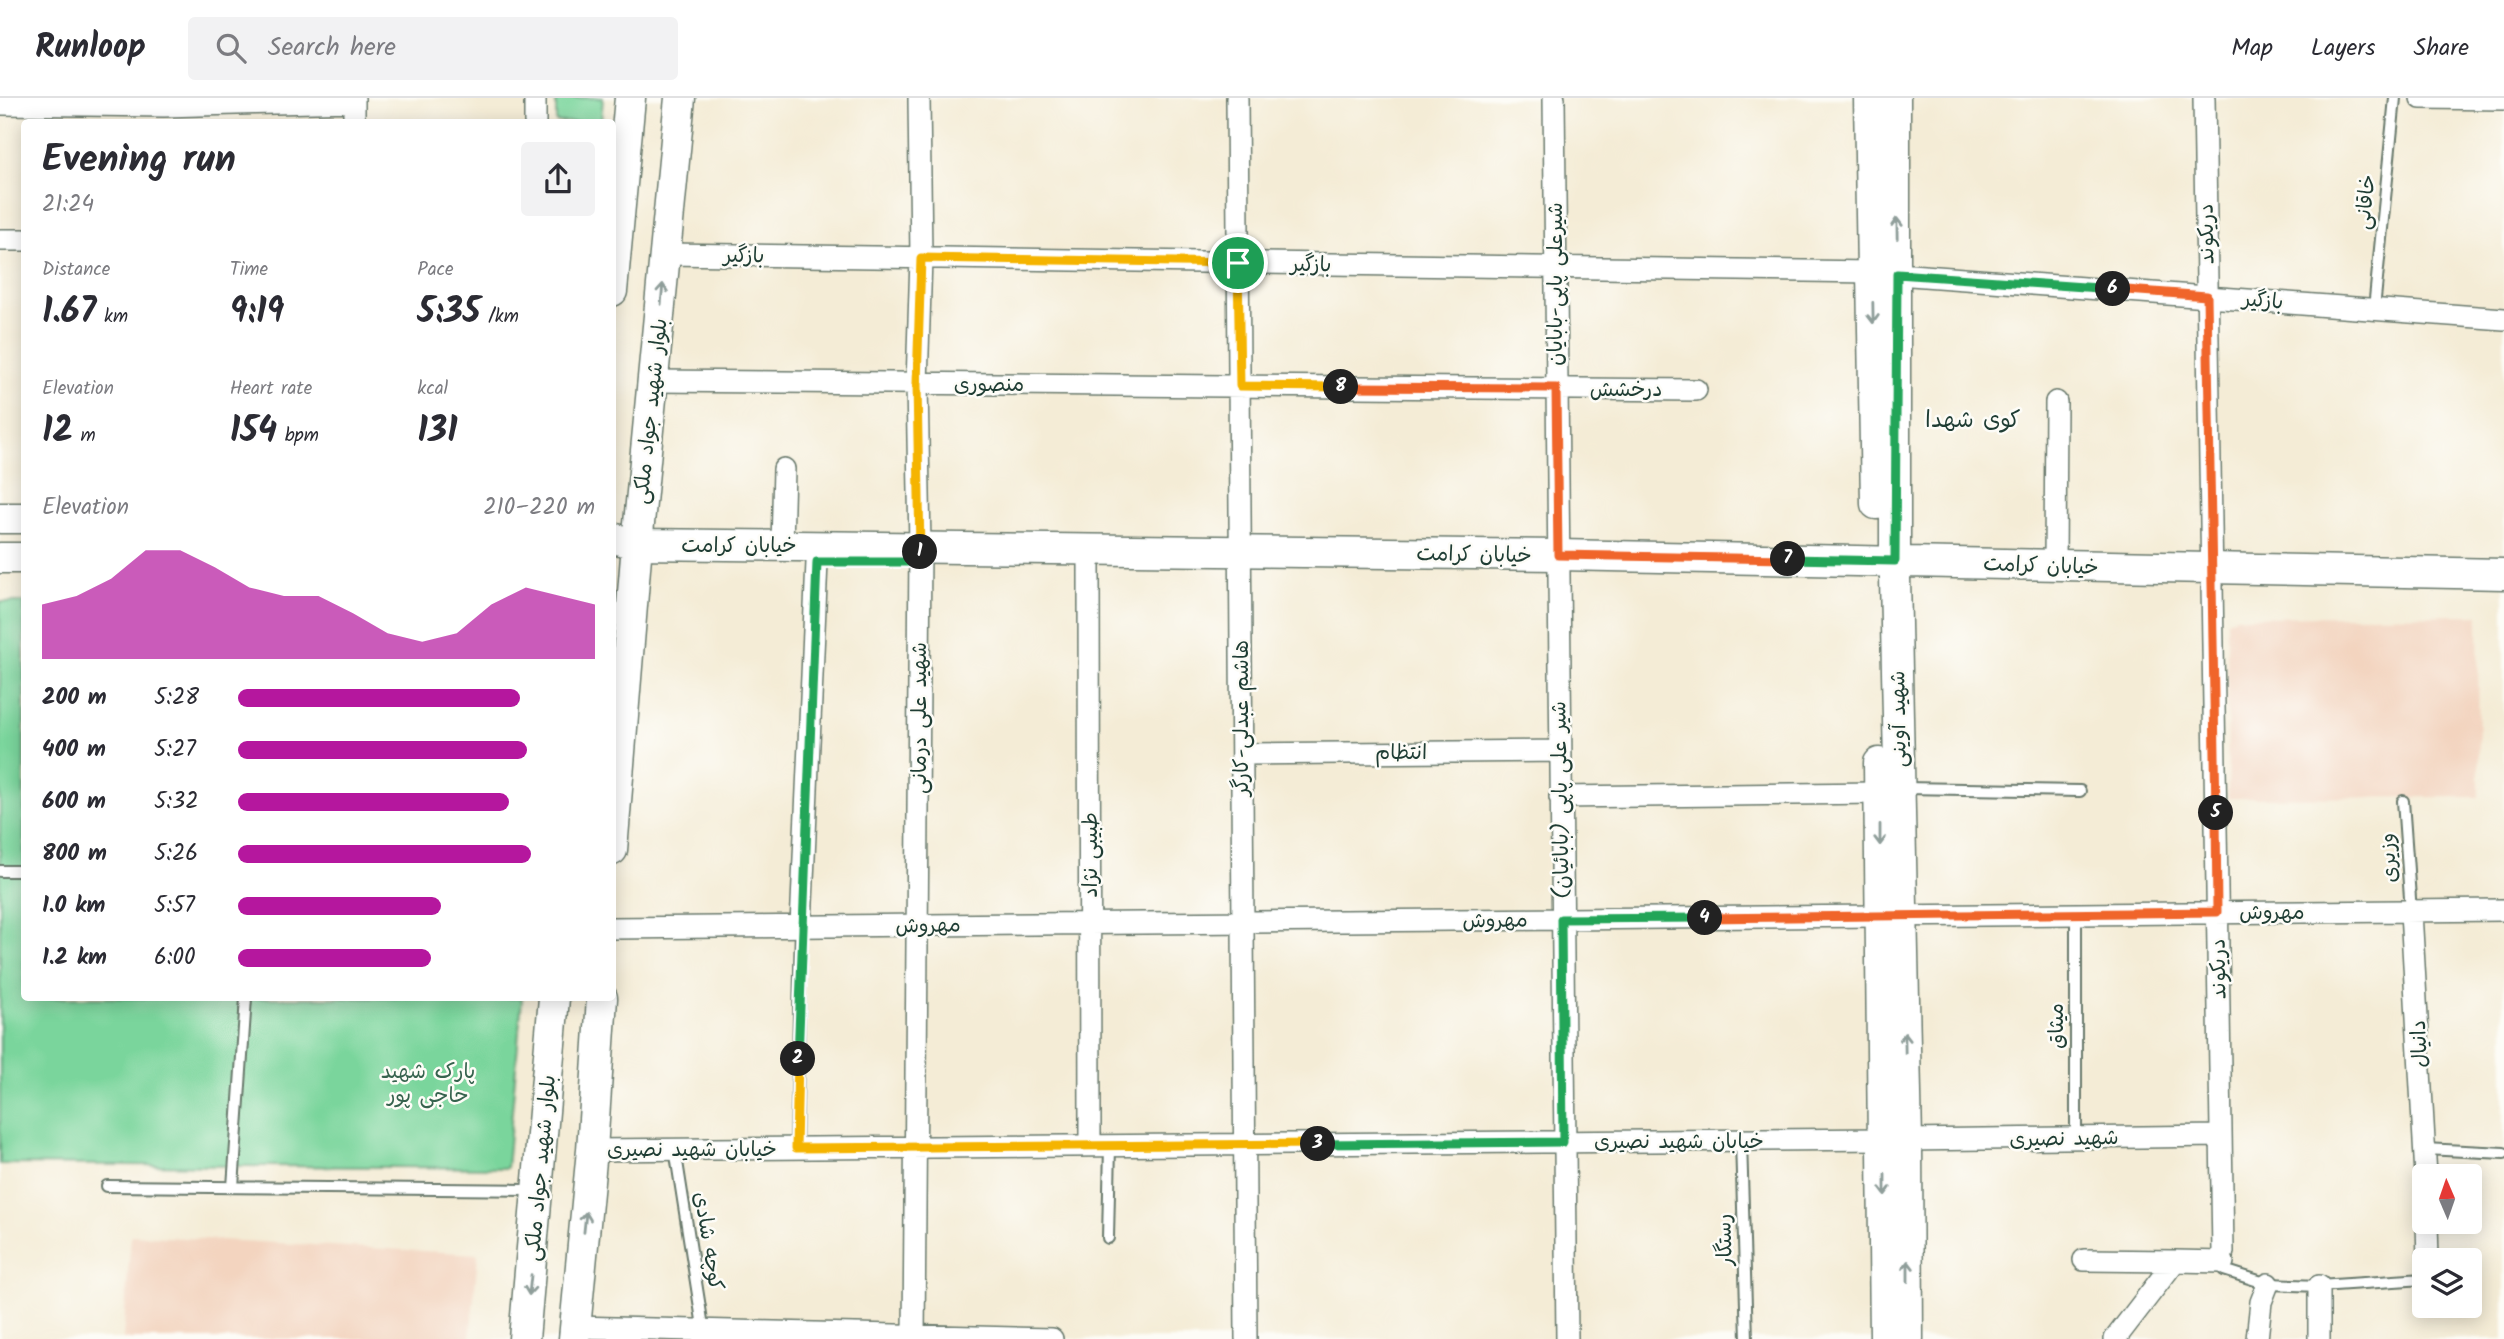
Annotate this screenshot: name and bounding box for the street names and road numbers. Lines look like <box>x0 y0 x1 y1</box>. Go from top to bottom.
street label: خاقانی <box>2347 173 2386 231</box>
street label: شیرعلی پاپی-بابایان <box>1540 202 1573 366</box>
street label: دریکوند <box>2190 203 2225 265</box>
street label: بازگیر <box>721 240 765 273</box>
street label: بازگیر <box>1288 249 1332 282</box>
street label: بازگیر <box>2239 283 2285 320</box>
street label: بلوار شهید جواد ملکی <box>625 316 678 506</box>
street label: منصوری <box>954 369 1024 402</box>
street label: درخشش <box>1590 374 1662 407</box>
street label: خیابان کرامت <box>681 530 797 563</box>
street label: خیابان کرامت <box>1416 538 1532 573</box>
street label: خیابان کرامت <box>1983 548 2099 585</box>
street label: هاشم عبدلی-کارگر <box>1226 640 1259 798</box>
street label: شهید علی درمانی <box>904 642 937 794</box>
street label: شهید آوینی <box>1882 670 1917 768</box>
street label: شیر علی پاپی (بابائیان) <box>1543 701 1580 899</box>
street label: انتظام <box>1375 737 1427 770</box>
street label: طبیبی نژاد <box>1075 812 1108 898</box>
street label: وزیری <box>2371 832 2408 884</box>
street label: مهروش <box>2239 897 2305 930</box>
street label: مهروش <box>1462 904 1528 939</box>
street label: مهروش <box>895 909 961 944</box>
street label: دریکوند <box>2202 938 2237 1000</box>
street label: میثاق <box>2041 1003 2074 1049</box>
street label: دانیال <box>2403 1019 2438 1069</box>
street label: بلوار شهید جواد ملکی <box>517 1074 566 1263</box>
street label: شهید نصیری <box>2009 1122 2119 1157</box>
street label: خیابان شهید نصیری <box>1594 1126 1764 1159</box>
street label: خیابان شهید نصیری <box>607 1134 777 1167</box>
street label: کوچه شادی <box>683 1190 732 1293</box>
street label: رستگار <box>1708 1213 1743 1268</box>

